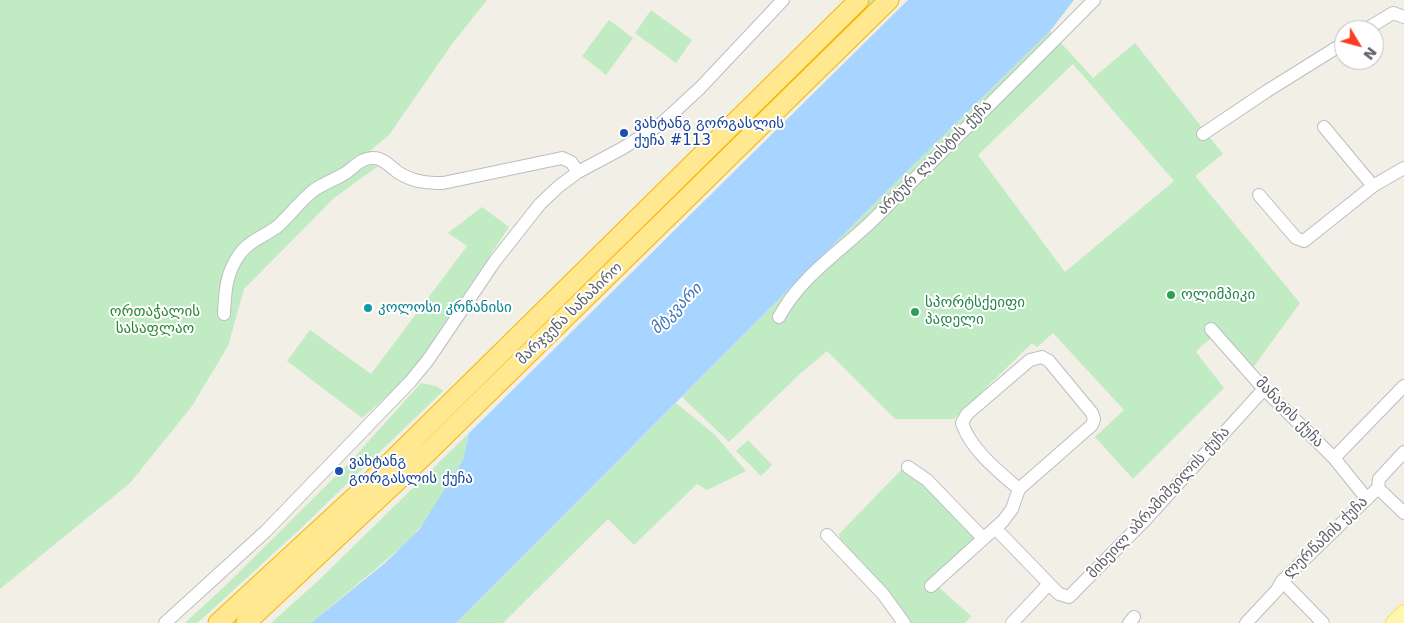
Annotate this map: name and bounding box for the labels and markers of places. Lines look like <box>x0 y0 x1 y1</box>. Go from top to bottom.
place label: ვახტანგ გორგასლის ქუჩა #113 <box>634 115 784 150</box>
marker: ვახტანგ გორგასლის ქუჩა #113 <box>618 127 630 139</box>
place label: ოლიმპიკი <box>1181 286 1255 304</box>
marker: ოლიმპიკი <box>1165 289 1177 301</box>
place label: სპორტსქეიფი პადელი <box>925 294 1025 329</box>
place label: კოლოსი კრწანისი <box>378 299 512 317</box>
marker: კოლოსი კრწანისი <box>362 302 374 314</box>
marker: სპორტსქეიფი პადელი <box>909 306 921 318</box>
place label: ვახტანგ გორგასლის ქუჩა <box>349 453 473 488</box>
marker: ვახტანგ გორგასლის ქუჩა <box>333 465 345 477</box>

